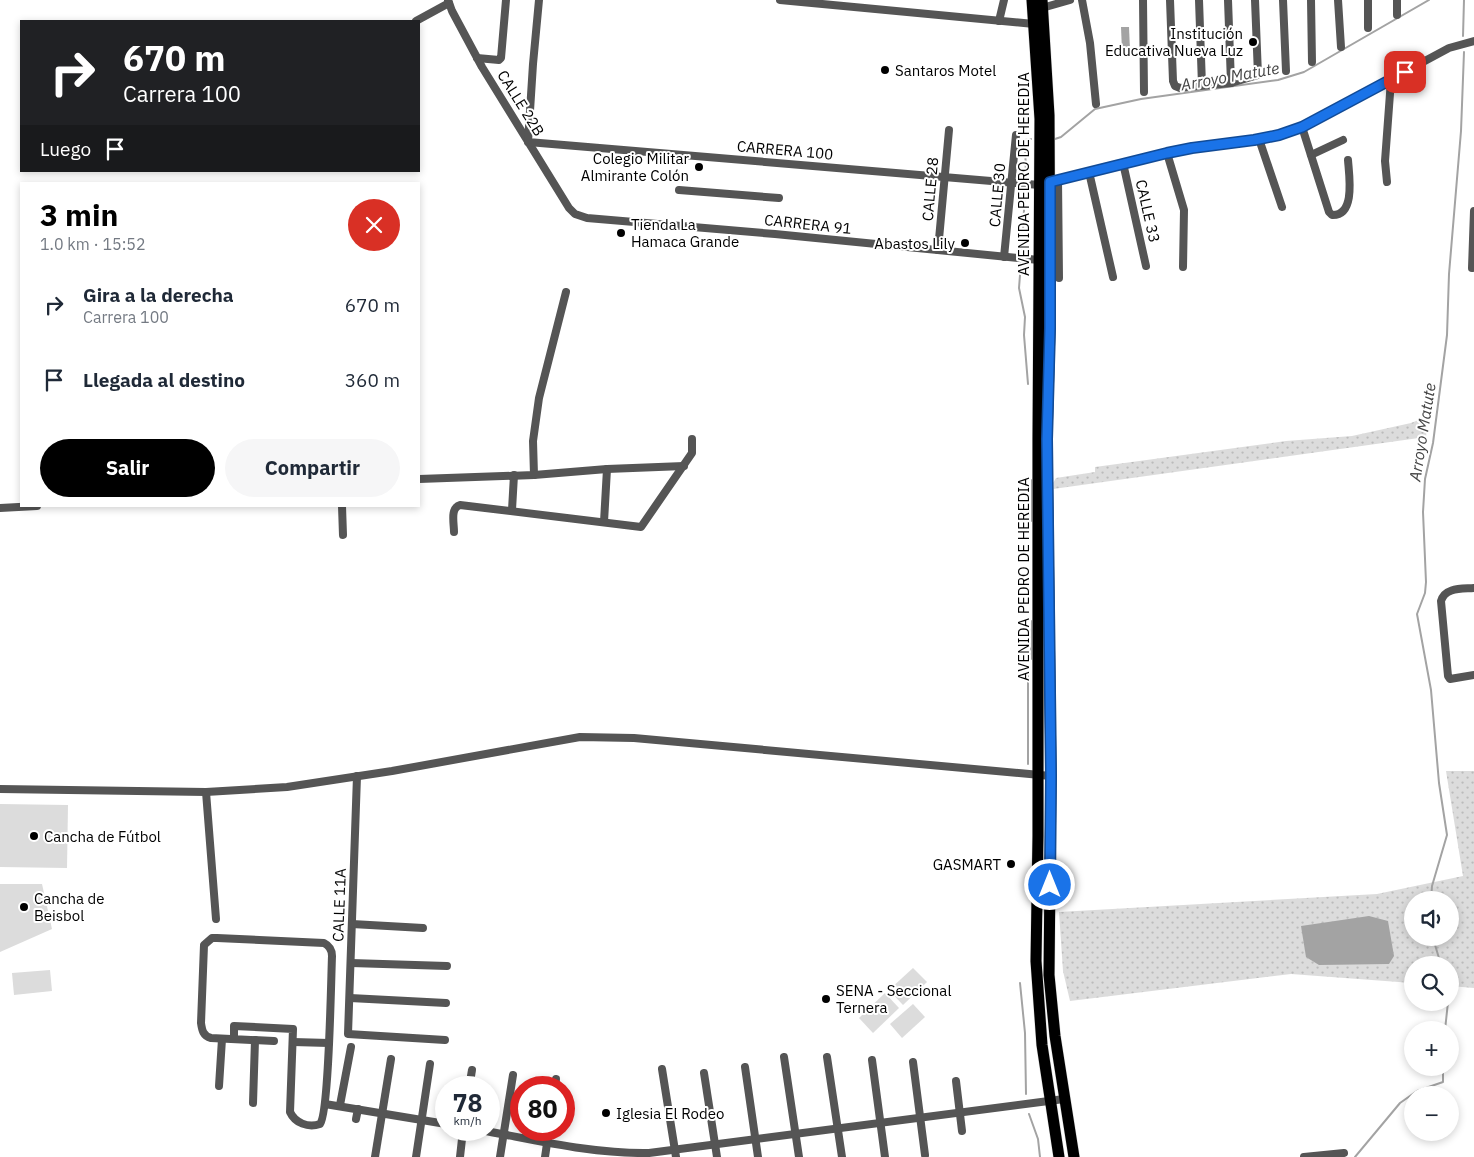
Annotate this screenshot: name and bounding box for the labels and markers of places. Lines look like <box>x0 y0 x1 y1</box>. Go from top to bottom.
place label: Institución Educativa Nueva Luz <box>1105 24 1243 60</box>
marker: Institución Educativa Nueva Luz <box>1247 36 1259 48</box>
pin <box>1384 51 1426 93</box>
place label: Santaros Motel <box>895 61 996 80</box>
marker: Santaros Motel <box>879 64 891 76</box>
place label: Colegio Militar Almirante Colón <box>581 149 689 185</box>
marker: Colegio Militar Almirante Colón <box>693 161 705 173</box>
place label: Tienda La Hamaca Grande <box>631 215 739 251</box>
marker: Tienda La Hamaca Grande <box>615 227 627 239</box>
place label: Abastos Lily <box>874 234 956 253</box>
marker: Abastos Lily <box>959 237 971 249</box>
place label: Cancha de Fútbol <box>44 827 161 846</box>
marker: Cancha de Fútbol <box>28 830 40 842</box>
place label: GASMART <box>933 855 1001 874</box>
marker: GASMART <box>1005 858 1017 870</box>
place label: Cancha de Beisbol <box>34 889 104 925</box>
marker: Cancha de Beisbol <box>18 901 30 913</box>
place label: SENA - Seccional Ternera <box>836 981 951 1017</box>
marker: SENA - Seccional Ternera <box>820 993 832 1005</box>
place label: Iglesia El Rodeo <box>616 1104 724 1123</box>
marker: Iglesia El Rodeo <box>600 1107 612 1119</box>

